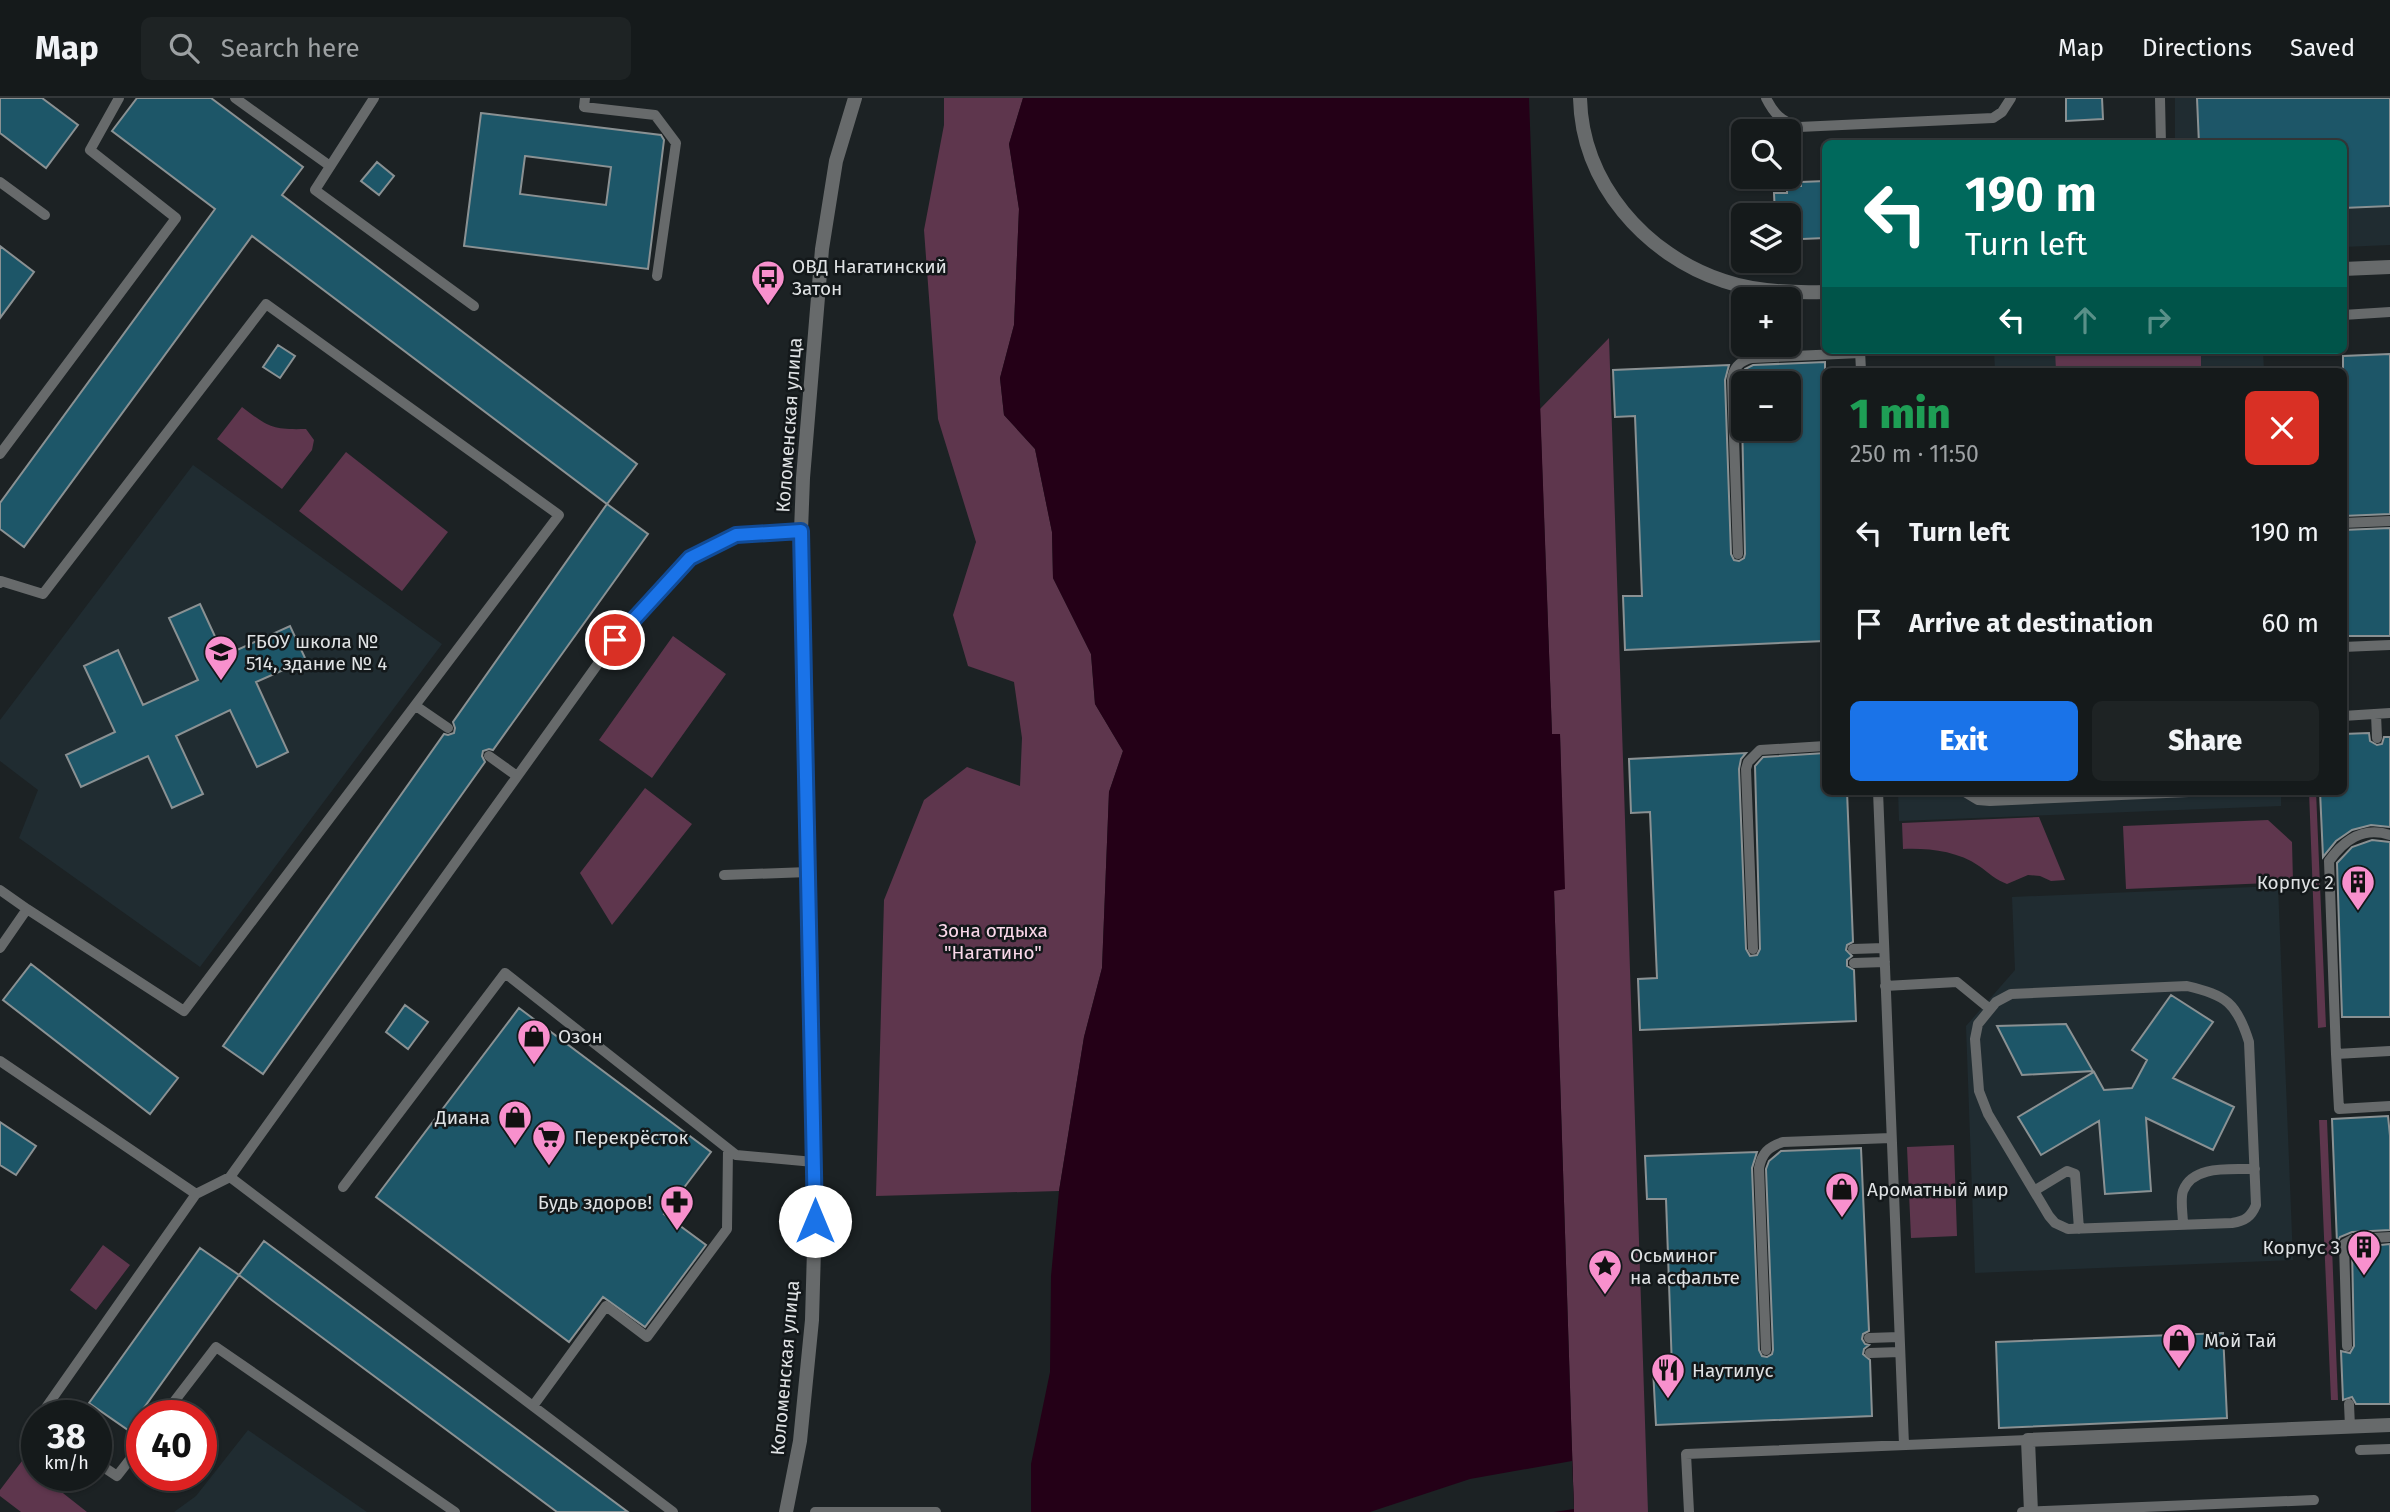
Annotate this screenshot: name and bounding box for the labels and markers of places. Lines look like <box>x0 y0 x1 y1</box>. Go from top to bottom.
place label: ОВД Нагатинский Затон <box>792 255 947 300</box>
bus stop icon: ОВД Нагатинский Затон <box>749 258 787 307</box>
pin <box>585 610 645 670</box>
place label: ГБОУ школа № 514, здание № 4 <box>246 630 387 675</box>
school or university icon: ГБОУ школа № 514, здание № 4 <box>202 633 240 682</box>
building icon: Корпус 2 <box>2339 863 2377 912</box>
place label: Корпус 2 <box>2257 871 2334 894</box>
shop icon: Озон <box>515 1017 553 1066</box>
place label: Озон <box>558 1025 603 1048</box>
shop icon: Диана <box>496 1098 534 1147</box>
place label: Диана <box>434 1106 490 1129</box>
supermarket icon: Перекрёсток <box>530 1118 568 1167</box>
place label: Перекрёсток <box>574 1126 689 1149</box>
shop icon: Ароматный мир <box>1823 1170 1861 1219</box>
place label: Ароматный мир <box>1867 1178 2009 1201</box>
pharmacy icon: Будь здоров! <box>658 1183 696 1232</box>
place label: Будь здоров! <box>538 1191 652 1214</box>
building icon: Корпус 3 <box>2345 1228 2383 1277</box>
place label: Корпус 3 <box>2263 1236 2340 1259</box>
place label: Осьминог на асфальте <box>1630 1244 1740 1289</box>
place icon: Осьминог на асфальте <box>1586 1247 1624 1296</box>
shop icon: Мой Тай <box>2160 1321 2198 1370</box>
place label: Мой Тай <box>2204 1329 2277 1352</box>
restaurant icon: Наутилус <box>1649 1351 1687 1400</box>
place label: Наутилус <box>1692 1359 1774 1382</box>

